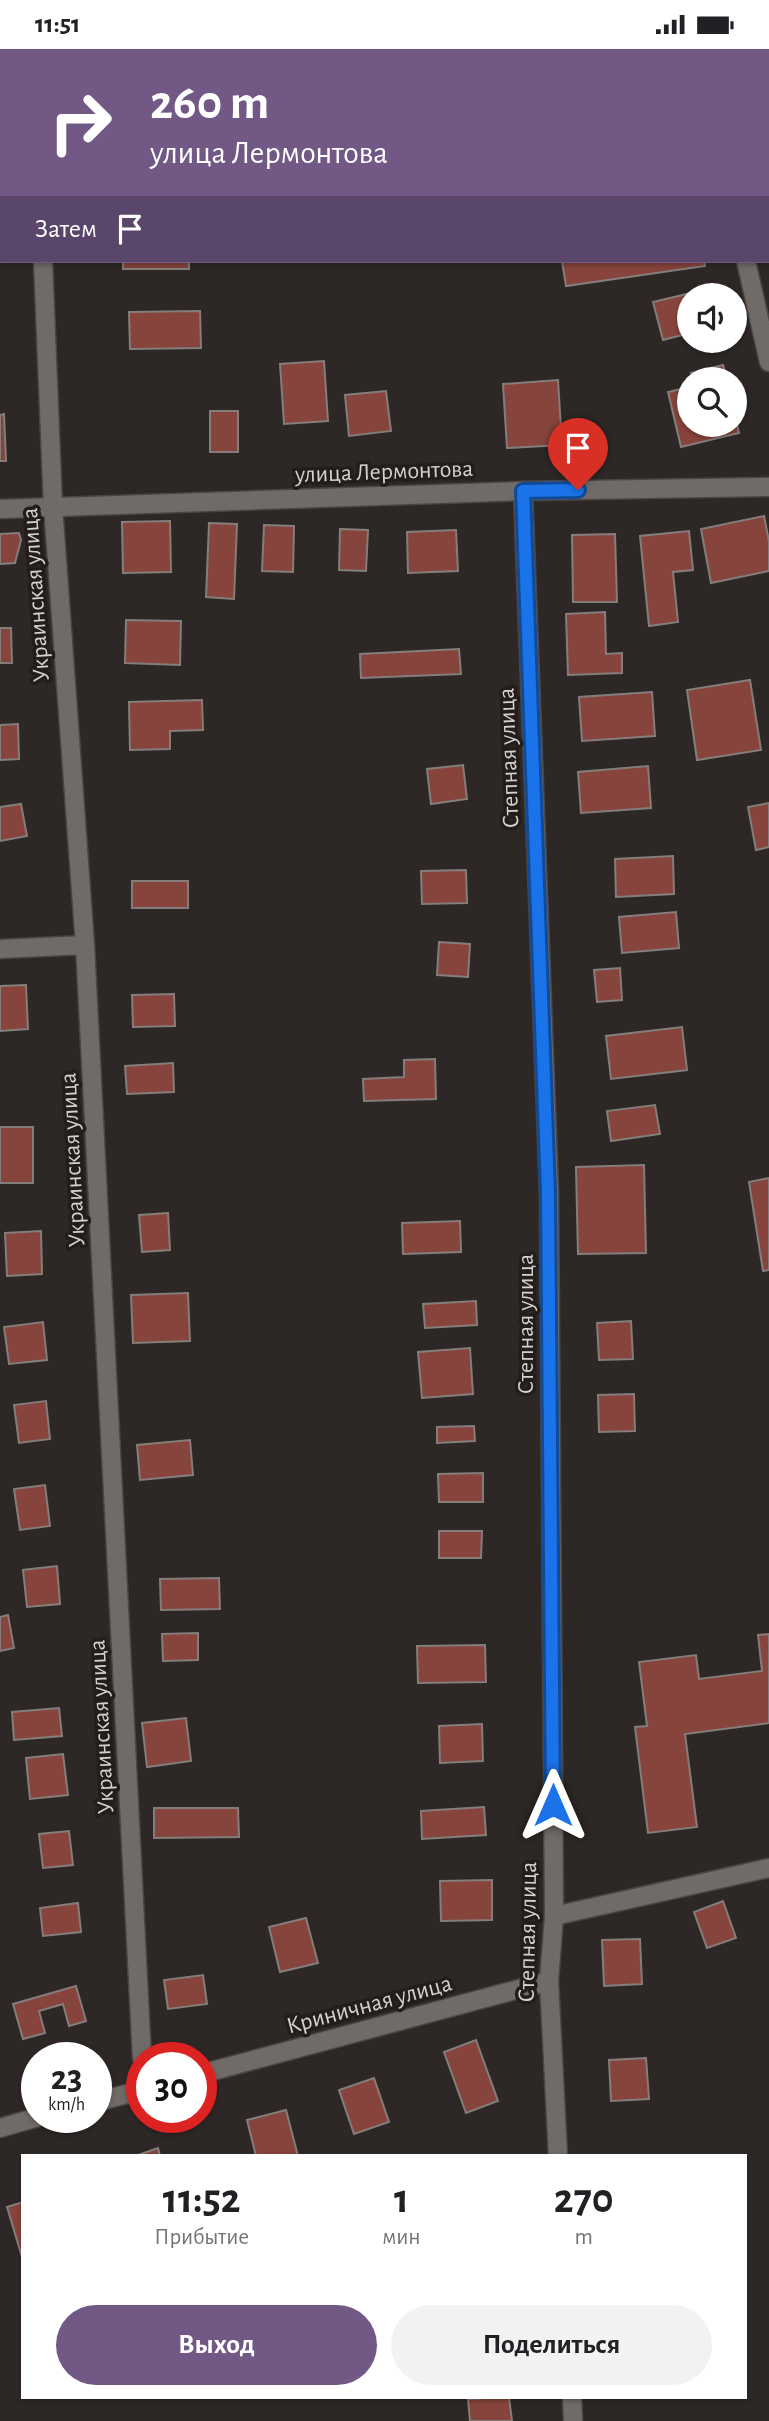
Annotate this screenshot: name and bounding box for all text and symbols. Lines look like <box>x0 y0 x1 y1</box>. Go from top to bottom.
text: 11:51 <box>35 11 80 37</box>
icon: right <box>35 77 126 168</box>
text: 260 m <box>150 79 269 128</box>
text: улица Лермонтова <box>150 137 388 169</box>
icon: arrive <box>111 210 149 248</box>
text: Затем <box>35 216 97 242</box>
map controls <box>677 283 747 437</box>
button: sound <box>677 283 747 353</box>
button: search <box>677 367 747 437</box>
pin <box>548 418 608 490</box>
icon: arrive <box>559 429 597 467</box>
street label: улица Лермонтова <box>293 457 474 487</box>
street label: Украинская улица <box>18 507 54 683</box>
street label: Степная улица <box>495 687 523 829</box>
street label: Украинская улица <box>56 1072 90 1248</box>
street label: Степная улица <box>514 1254 538 1394</box>
street label: Украинская улица <box>85 1639 119 1815</box>
position arrow <box>516 1768 590 1842</box>
street label: Степная улица <box>515 1862 541 2002</box>
street label: Криничная улица <box>284 1971 455 2039</box>
speed limit sign: 30 <box>126 2042 217 2133</box>
text: 23 <box>51 2061 82 2096</box>
text: km/h <box>48 2096 85 2114</box>
text: 11:52 <box>163 2178 241 2220</box>
text: 1 <box>394 2178 409 2220</box>
text: 270 <box>554 2178 614 2220</box>
text: Прибытие <box>154 2226 249 2249</box>
text: мин <box>382 2226 421 2249</box>
text: m <box>575 2226 593 2249</box>
button: Выход <box>56 2305 377 2385</box>
button: Поделиться <box>391 2305 712 2385</box>

